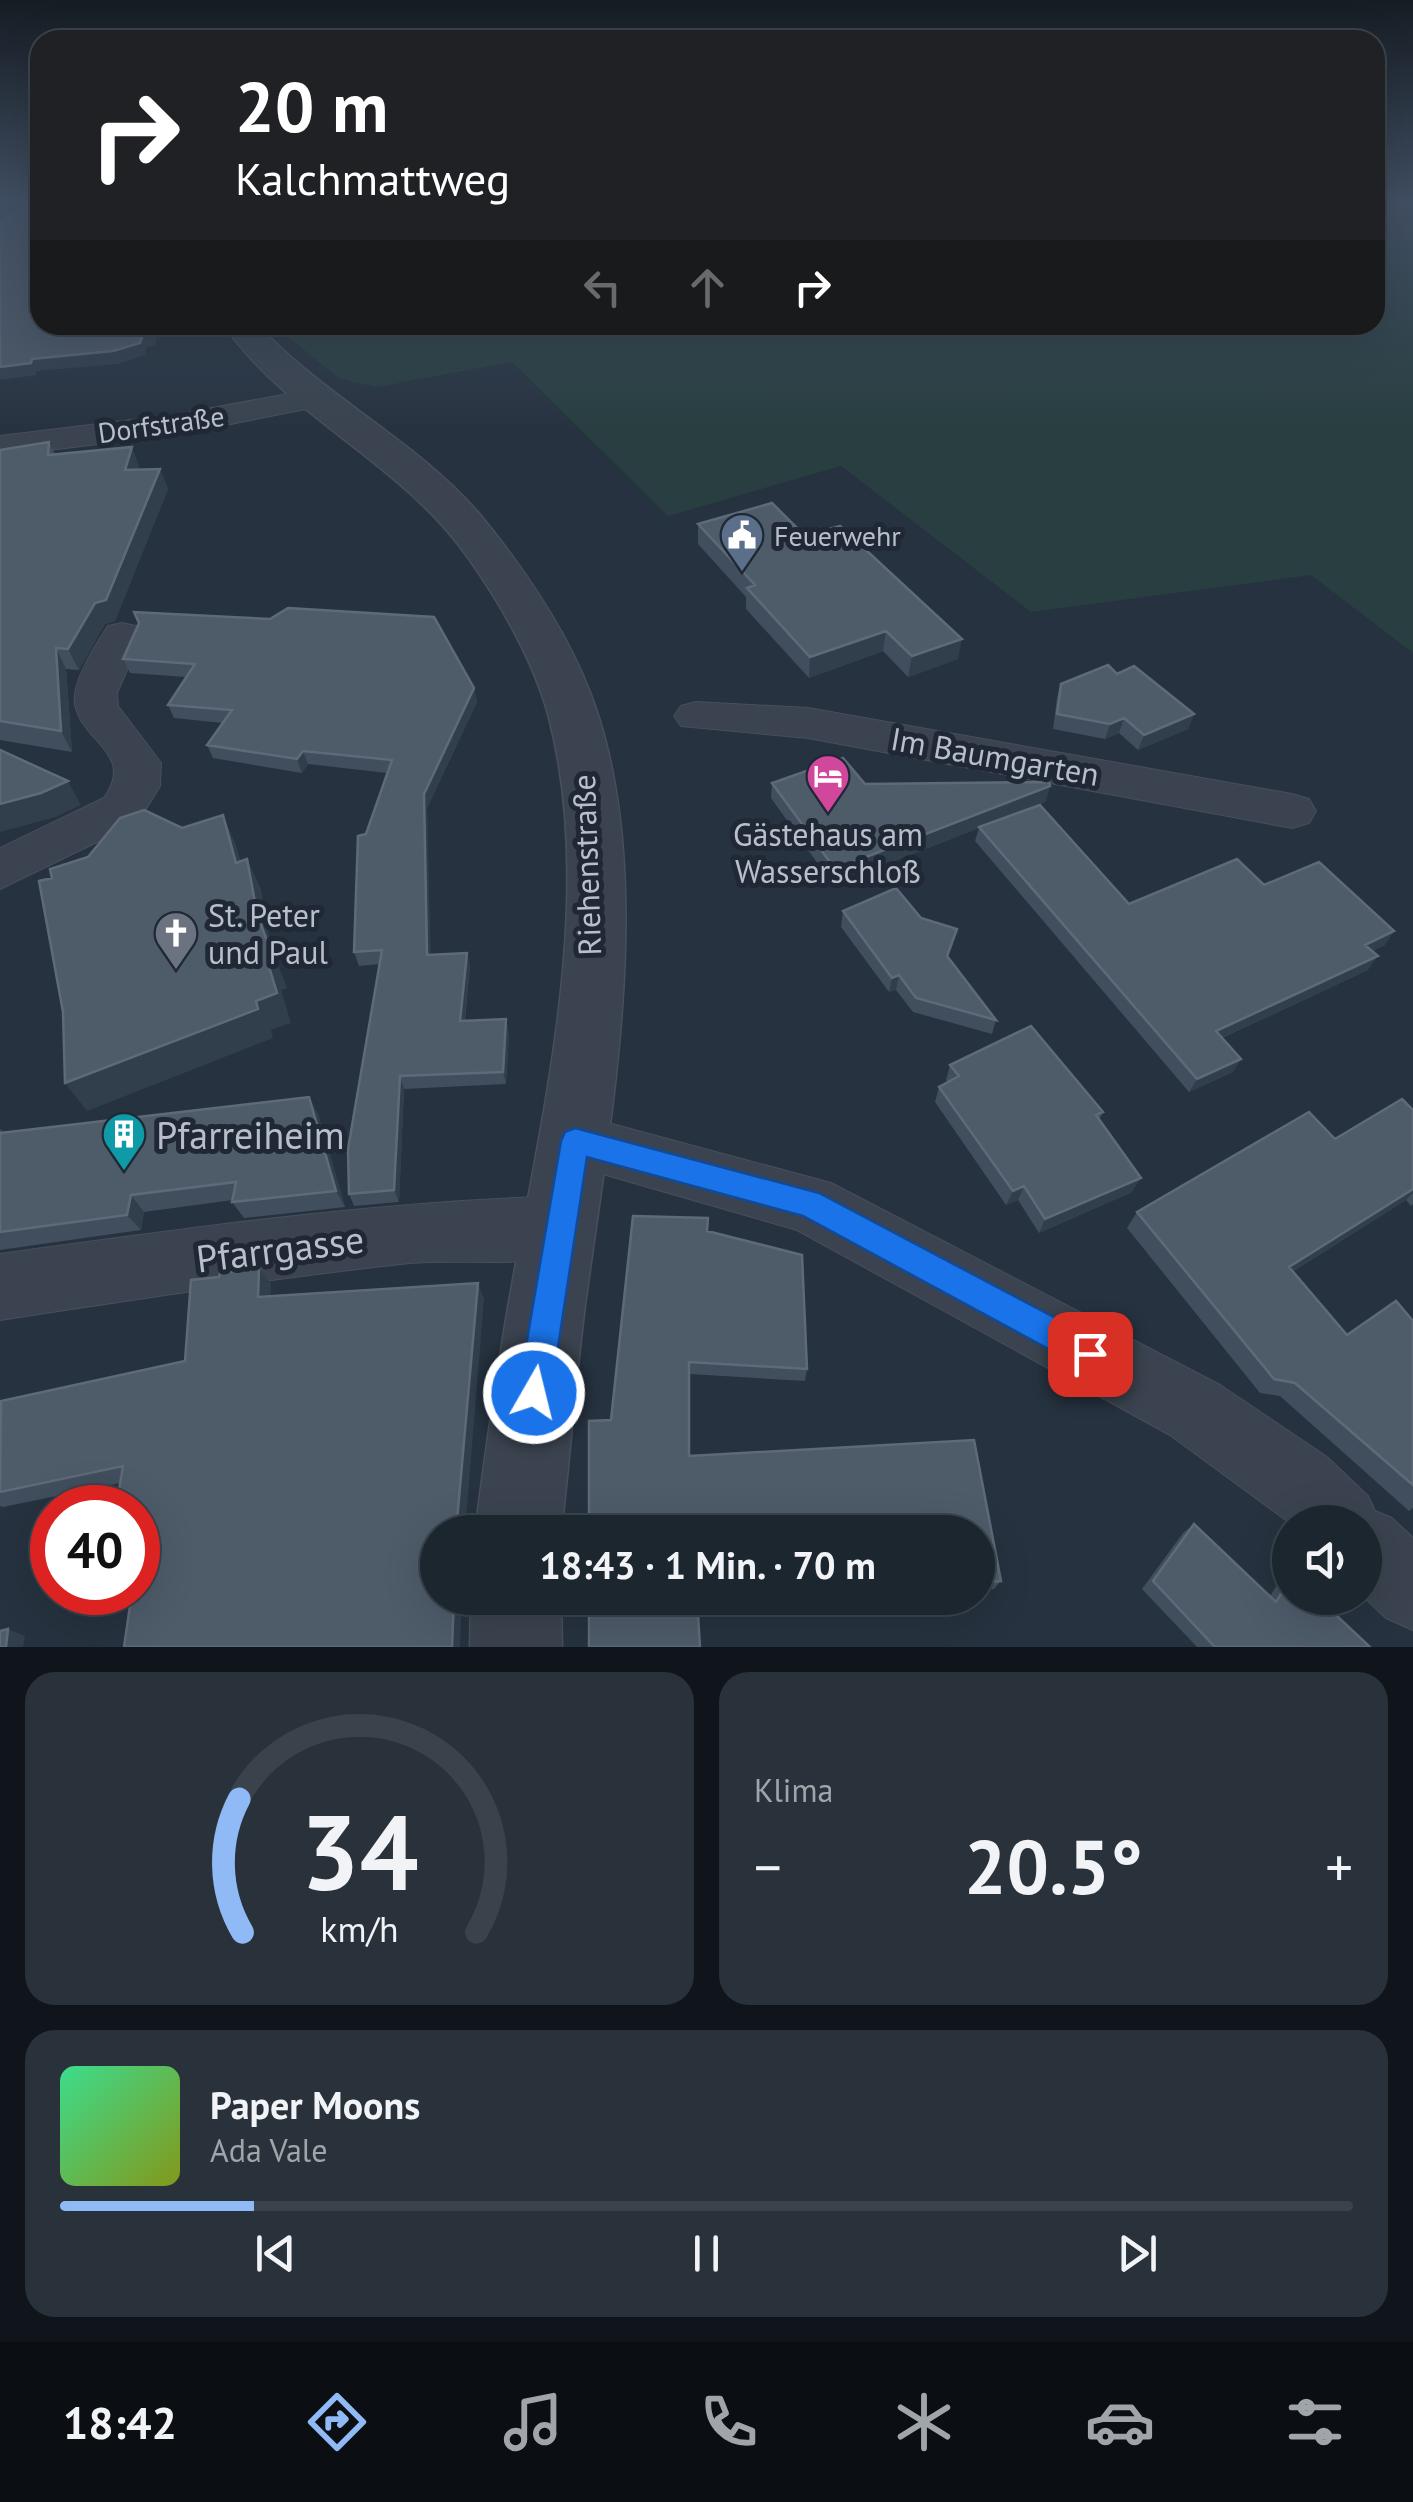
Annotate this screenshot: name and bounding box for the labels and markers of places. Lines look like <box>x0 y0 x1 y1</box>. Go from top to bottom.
public building icon: Feuerwehr <box>719 512 765 573</box>
place label: Feuerwehr <box>774 517 901 554</box>
hotel icon: Gästehaus am Wasserschloß <box>805 753 851 814</box>
place label: Gästehaus am Wasserschloß <box>733 813 923 892</box>
place label: St. Peter und Paul <box>208 894 328 973</box>
church icon: St. Peter und Paul <box>153 910 199 971</box>
place label: Pfarreiheim <box>156 1110 345 1159</box>
building icon: Pfarreiheim <box>101 1111 147 1172</box>
pin <box>1048 1312 1133 1397</box>

